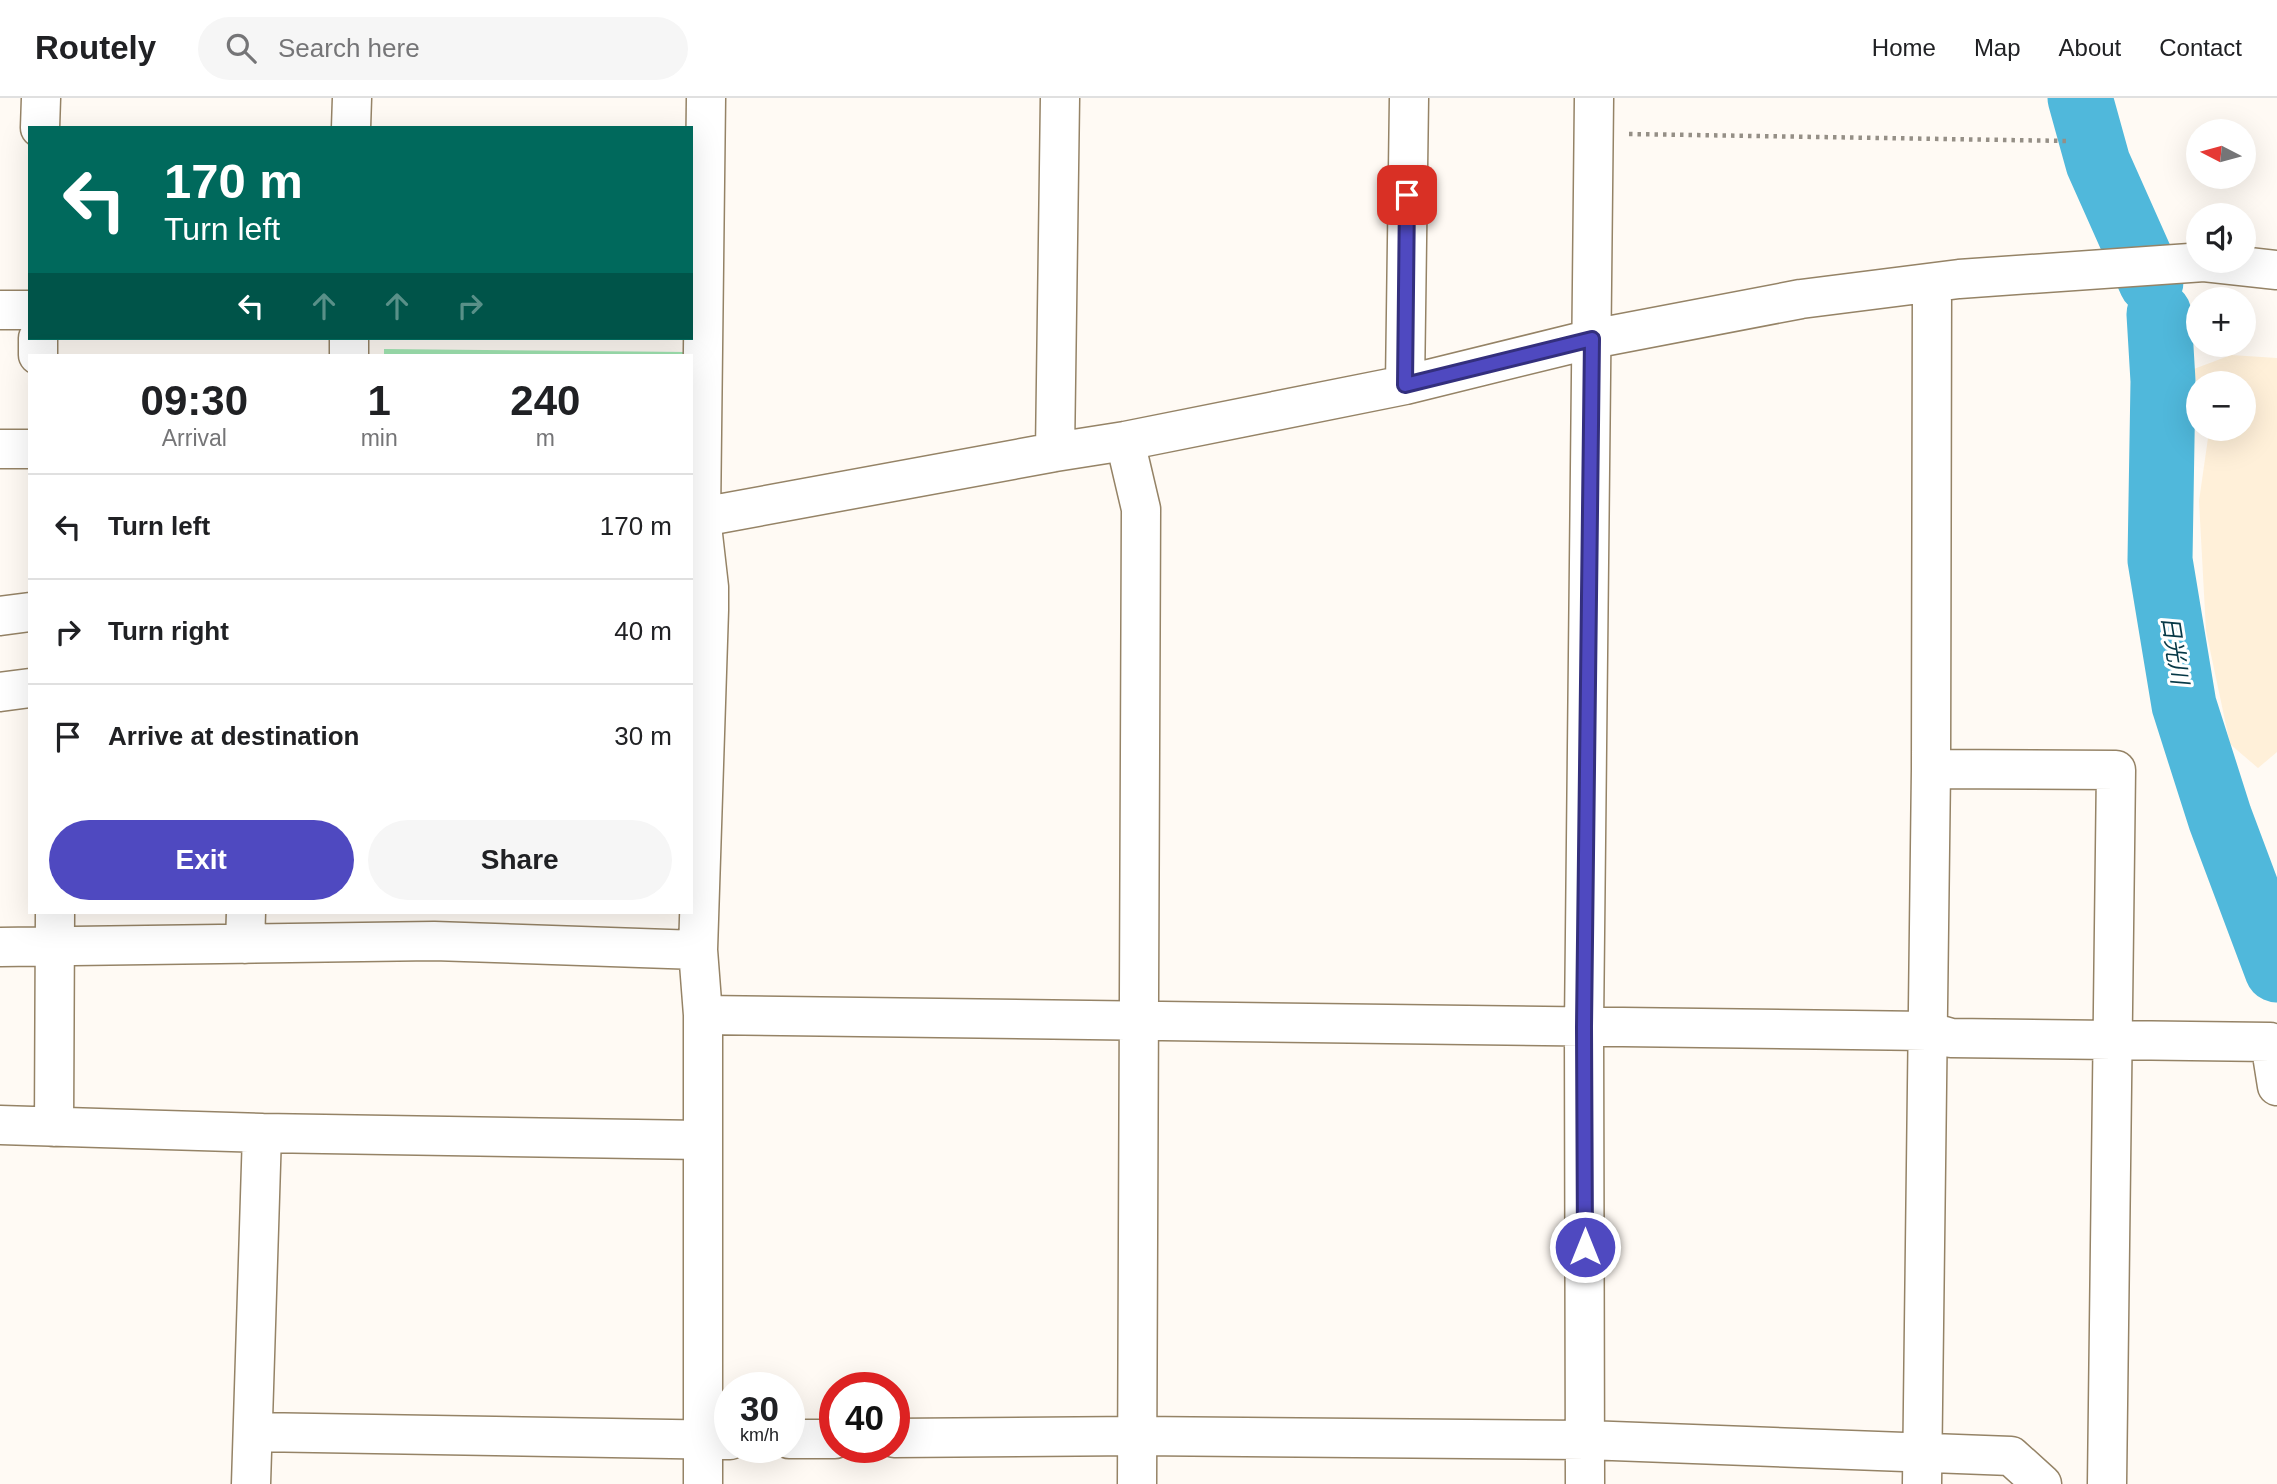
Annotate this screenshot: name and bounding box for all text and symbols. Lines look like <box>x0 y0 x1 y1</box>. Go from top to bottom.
search box <box>198 17 688 80</box>
text: Routely <box>35 29 156 66</box>
icon: search <box>222 29 260 67</box>
text: Search here <box>278 33 420 63</box>
text: Home <box>1872 34 1936 61</box>
text: Map <box>1974 34 2021 61</box>
text: About <box>2059 34 2121 61</box>
text: Contact <box>2159 34 2242 61</box>
north arrow <box>2186 119 2256 189</box>
map controls <box>2186 119 2256 441</box>
icon: left <box>49 154 140 245</box>
text: 170 m <box>164 154 303 208</box>
pin <box>1377 165 1437 225</box>
icon: arrive <box>1388 176 1426 214</box>
button: sound <box>2186 203 2256 273</box>
text: Turn left <box>164 211 280 247</box>
icon: left <box>232 287 270 325</box>
icon: ahead <box>305 287 343 325</box>
icon: ahead <box>378 287 416 325</box>
icon: right <box>451 287 489 325</box>
button: + <box>2186 287 2256 357</box>
button: − <box>2186 371 2256 441</box>
text: 09:30 <box>141 377 248 424</box>
text: 1 <box>367 377 391 424</box>
text: 240 <box>510 377 580 424</box>
text: Arrival <box>162 425 227 451</box>
text: min <box>361 425 398 451</box>
text: m <box>536 425 555 451</box>
icon: left <box>49 508 87 546</box>
text: Turn left <box>108 511 210 541</box>
text: 170 m <box>600 511 672 541</box>
icon: right <box>49 613 87 651</box>
water label: 日光川 <box>2157 614 2194 689</box>
text: Turn right <box>108 616 229 646</box>
text: 40 m <box>614 616 672 646</box>
icon: arrive <box>49 718 87 756</box>
text: Arrive at destination <box>108 721 359 751</box>
text: 30 m <box>614 721 672 751</box>
button: Exit <box>49 820 354 900</box>
button: Share <box>368 820 672 900</box>
position arrow <box>1548 1210 1622 1284</box>
speed limit sign: 40 <box>819 1372 910 1463</box>
text: 30 <box>740 1389 779 1428</box>
text: km/h <box>740 1425 779 1445</box>

